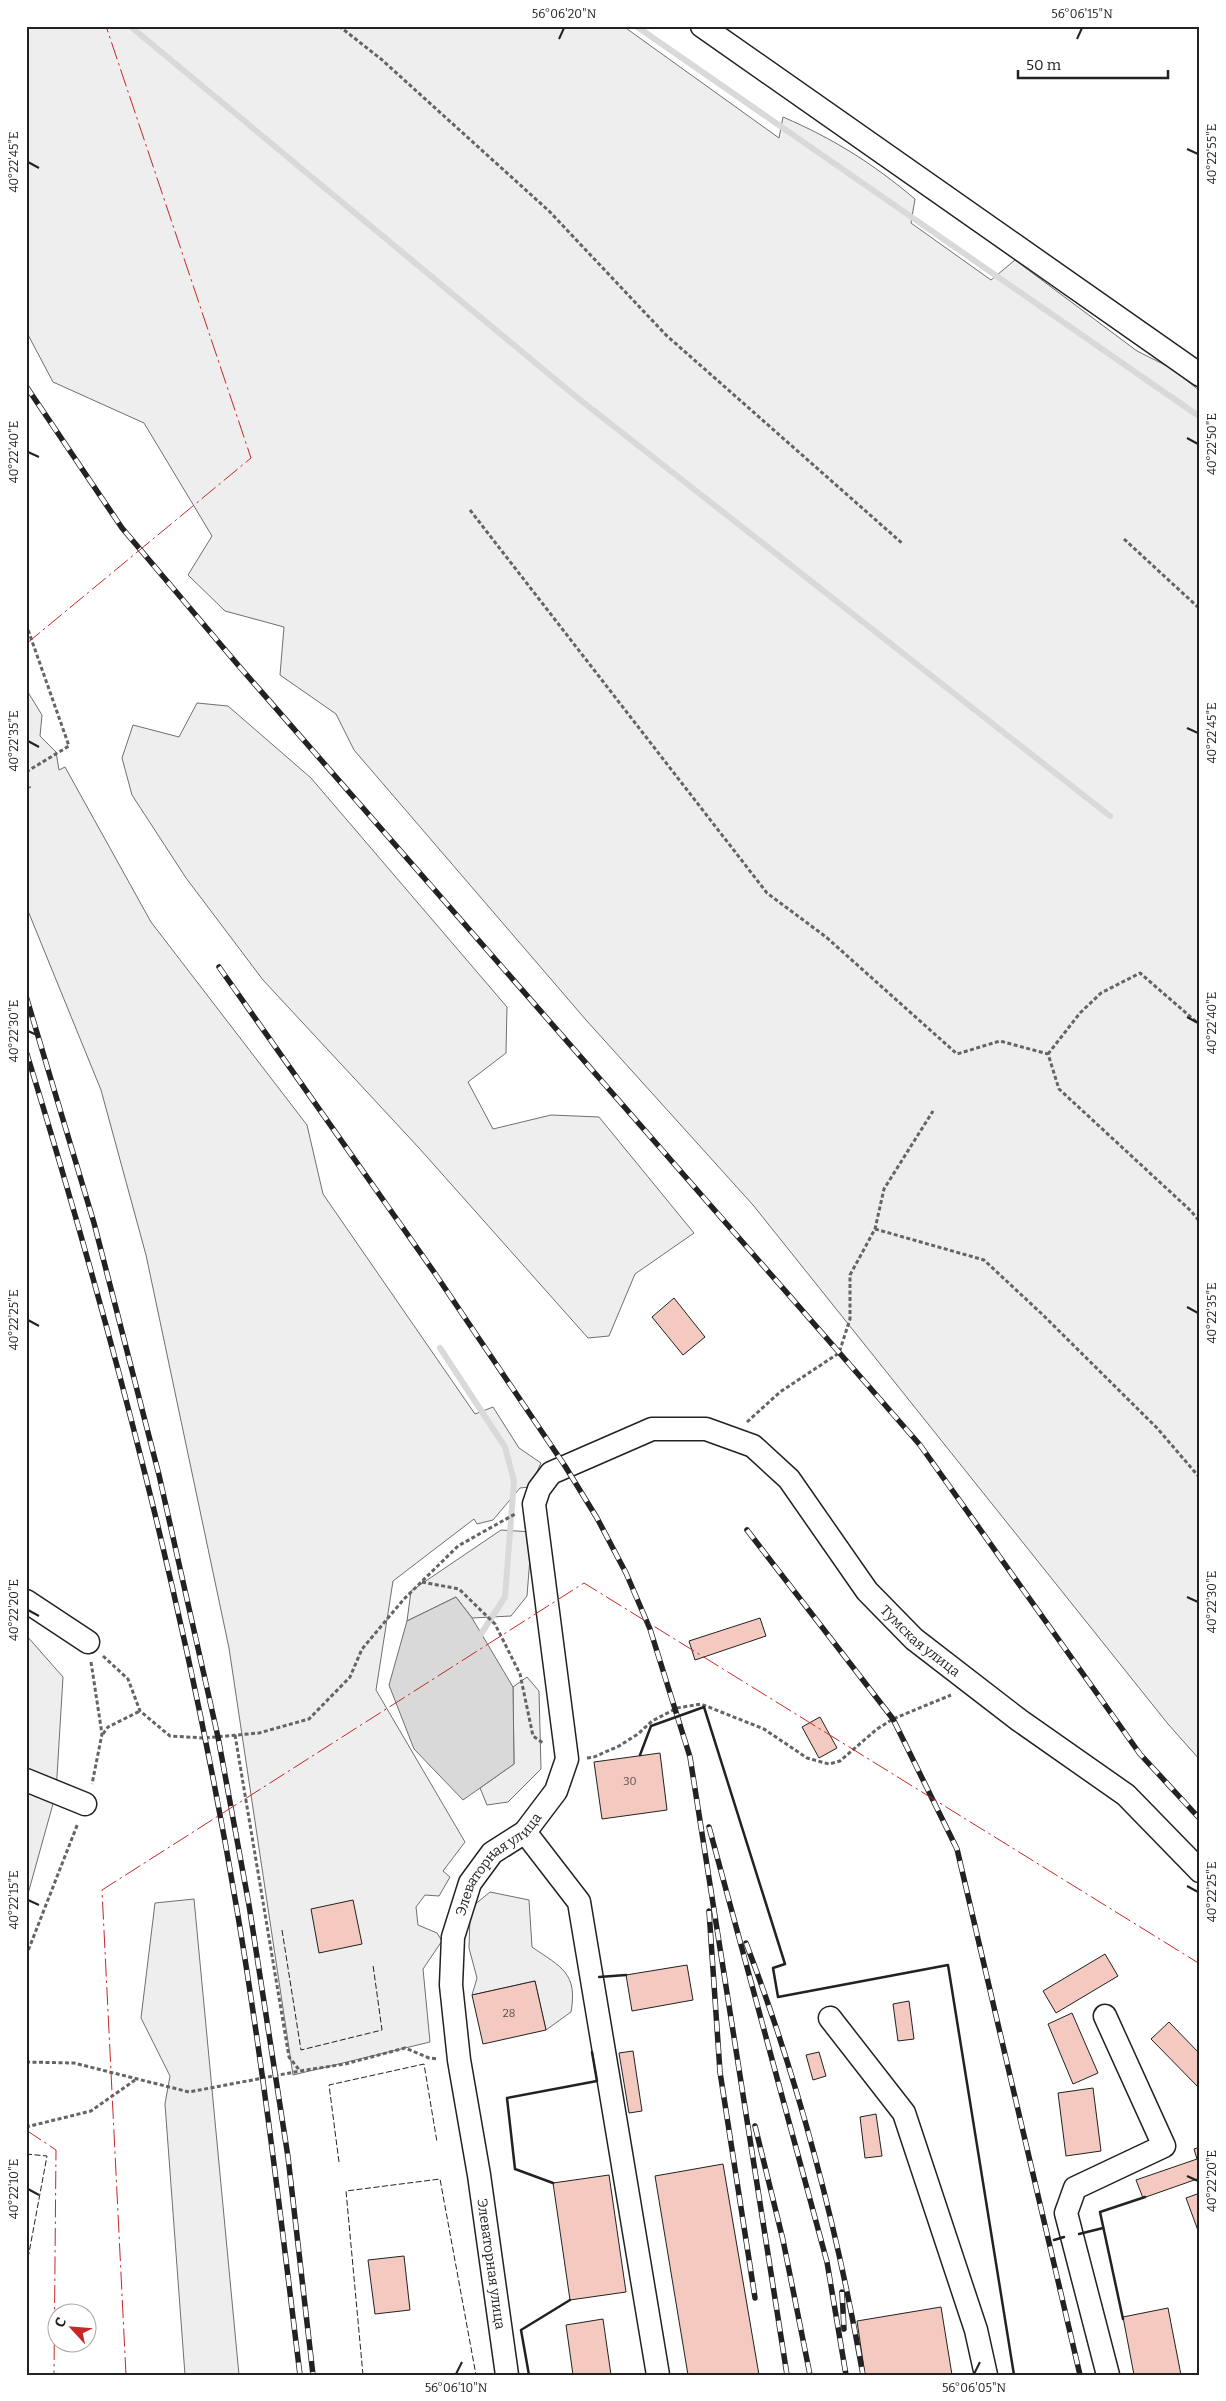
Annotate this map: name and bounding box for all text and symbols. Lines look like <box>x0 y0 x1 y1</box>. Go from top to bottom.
text: 56°06'20"N <box>532 7 597 21</box>
text: 56°06'15"N <box>1051 7 1113 21</box>
scale bar <box>1018 48 1168 80</box>
text: 50 m <box>1026 56 1062 74</box>
text: 40°22'55"E <box>1205 124 1219 184</box>
text: 40°22'45"E <box>7 131 21 193</box>
text: 40°22'50"E <box>1205 413 1219 475</box>
text: 40°22'40"E <box>7 421 21 483</box>
text: 40°22'45"E <box>1205 702 1219 764</box>
text: 40°22'35"E <box>7 711 21 771</box>
text: 40°22'40"E <box>1205 992 1219 1054</box>
text: 40°22'30"E <box>7 1000 21 1062</box>
text: 40°22'35"E <box>1205 1283 1219 1343</box>
text: 40°22'25"E <box>7 1290 21 1350</box>
text: 40°22'30"E <box>1205 1571 1219 1633</box>
text: 40°22'20"E <box>7 1579 21 1641</box>
street label: Тумская улица <box>877 1602 964 1680</box>
house number: 30 <box>623 1775 637 1788</box>
street label: Элеваторная улица <box>452 1809 545 1918</box>
text: 40°22'25"E <box>1205 1862 1219 1922</box>
text: 40°22'15"E <box>7 1870 21 1930</box>
house number: 28 <box>503 2007 515 2020</box>
text: 40°22'20"E <box>1205 2150 1219 2212</box>
text: 40°22'10"E <box>7 2159 21 2219</box>
street label: Элеваторная улица <box>473 2198 509 2331</box>
north arrow <box>48 2304 98 2354</box>
text: С <box>51 2315 70 2330</box>
text: 56°06'10"N <box>425 2381 488 2395</box>
text: 56°06'05"N <box>942 2381 1007 2395</box>

